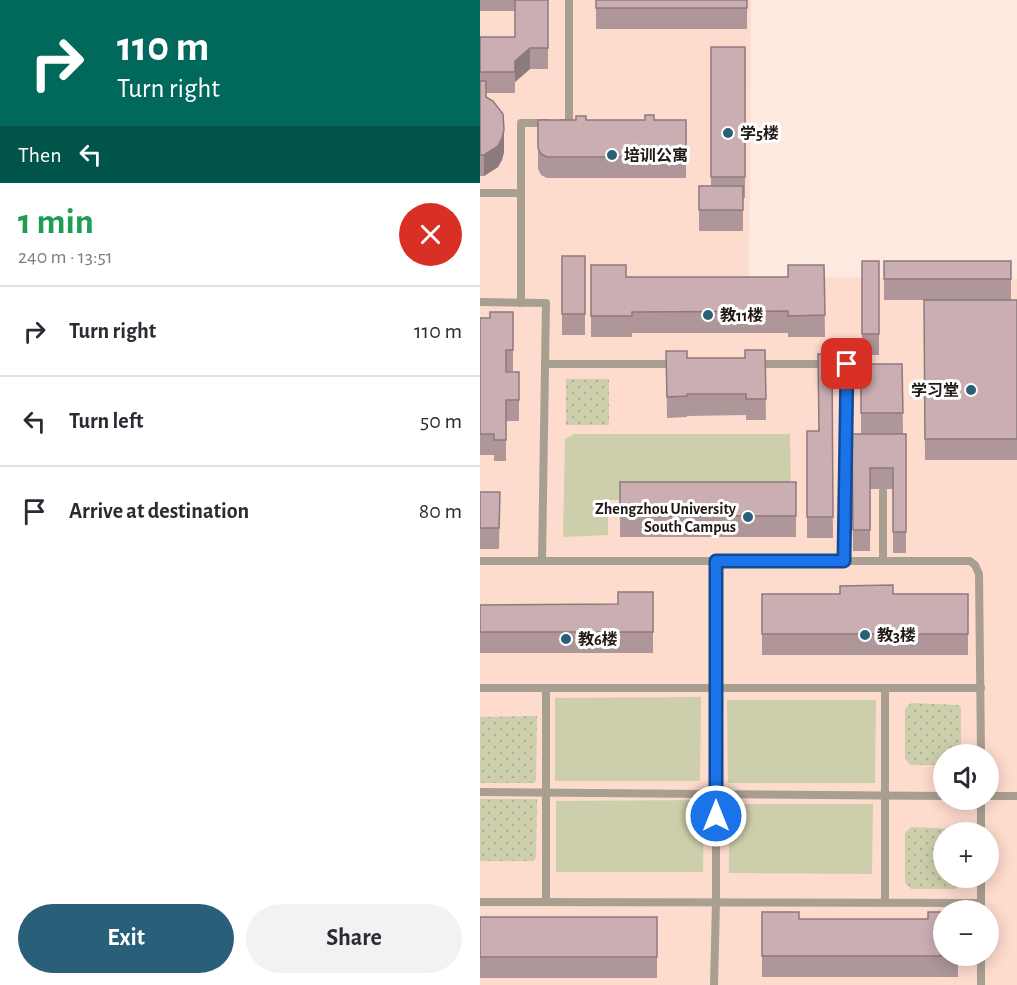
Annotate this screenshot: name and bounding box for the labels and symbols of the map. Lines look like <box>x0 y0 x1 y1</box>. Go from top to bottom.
place label: 学5楼 <box>740 125 779 142</box>
marker: 学5楼 <box>721 126 735 140</box>
place label: 培训公寓 <box>624 146 688 164</box>
marker: 培训公寓 <box>605 148 619 162</box>
place label: 教11楼 <box>720 307 764 324</box>
marker: 教11楼 <box>701 308 715 322</box>
pin <box>821 338 872 389</box>
place label: 学习堂 <box>911 382 959 399</box>
marker: 学习堂 <box>964 383 978 397</box>
place label: Zhengzhou University South Campus <box>595 501 737 535</box>
marker: Zhengzhou University South Campus <box>741 510 755 524</box>
place label: 教3楼 <box>877 627 916 644</box>
marker: 教3楼 <box>858 628 872 642</box>
place label: 教6楼 <box>578 631 618 648</box>
marker: 教6楼 <box>559 632 573 646</box>
position arrow <box>684 784 748 848</box>

